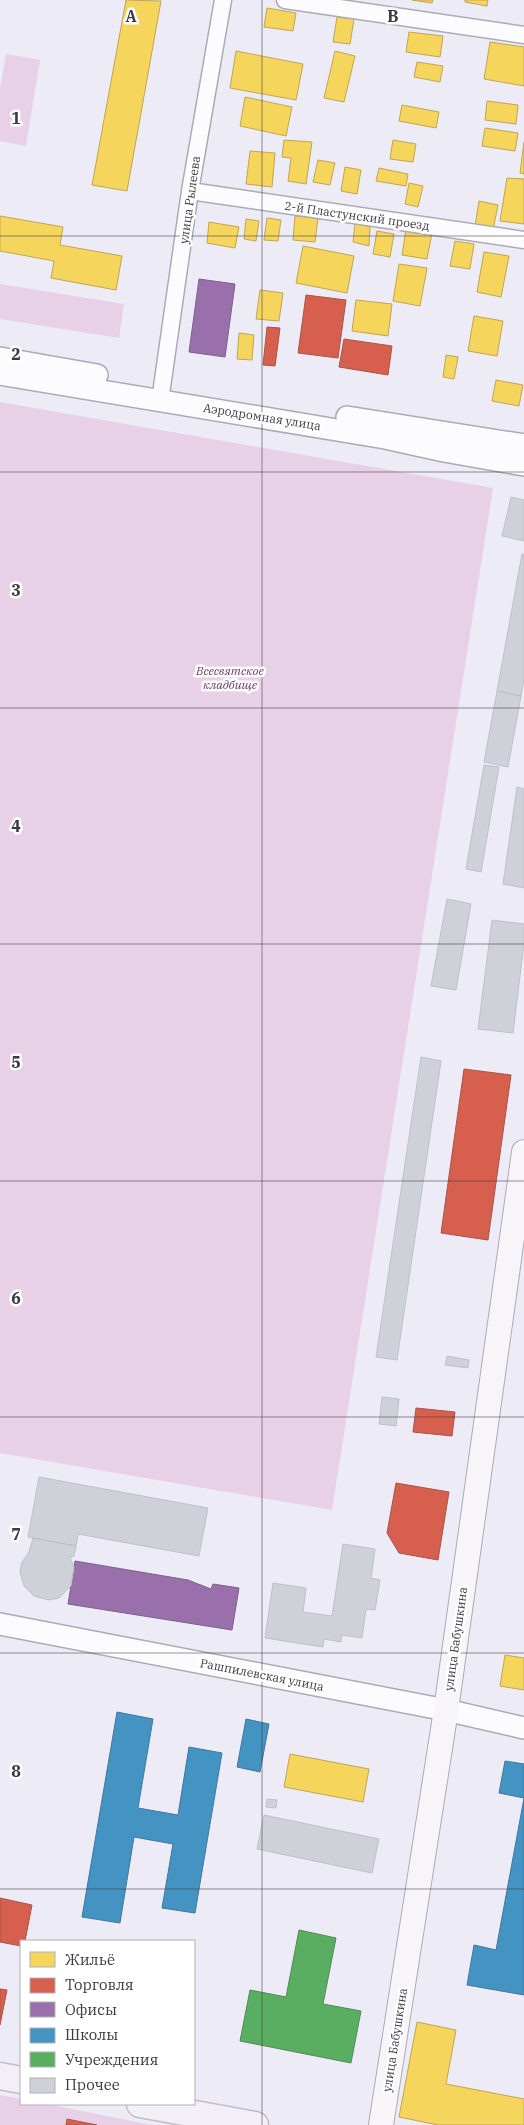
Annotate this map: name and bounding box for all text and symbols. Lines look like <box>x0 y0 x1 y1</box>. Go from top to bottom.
text: A <box>125 6 137 26</box>
text: B <box>387 6 399 26</box>
text: 1 <box>11 108 21 128</box>
street label: улица Рылеева <box>176 154 203 245</box>
street label: 2-й Пластунский проезд <box>283 198 431 233</box>
text: 2 <box>11 344 21 364</box>
street label: Аэродромная улица <box>202 400 322 433</box>
text: 3 <box>11 580 21 600</box>
park label: Всесвятское кладбище <box>195 663 265 692</box>
text: 4 <box>11 816 21 836</box>
text: 5 <box>11 1052 21 1072</box>
text: 6 <box>11 1288 21 1308</box>
text: 7 <box>11 1524 21 1544</box>
street label: улица Бабушкина <box>441 1585 470 1692</box>
street label: Рашпилевская улица <box>199 1655 326 1694</box>
text: 8 <box>11 1761 21 1781</box>
legend <box>20 1940 195 2105</box>
text: Жильё <box>65 1950 115 1969</box>
text: Торговля <box>65 1975 134 1994</box>
street label: улица Бабушкина <box>379 1986 410 2093</box>
text: Офисы <box>65 2000 117 2019</box>
text: Школы <box>65 2025 118 2044</box>
text: Учреждения <box>65 2050 158 2069</box>
text: Прочее <box>65 2075 120 2094</box>

